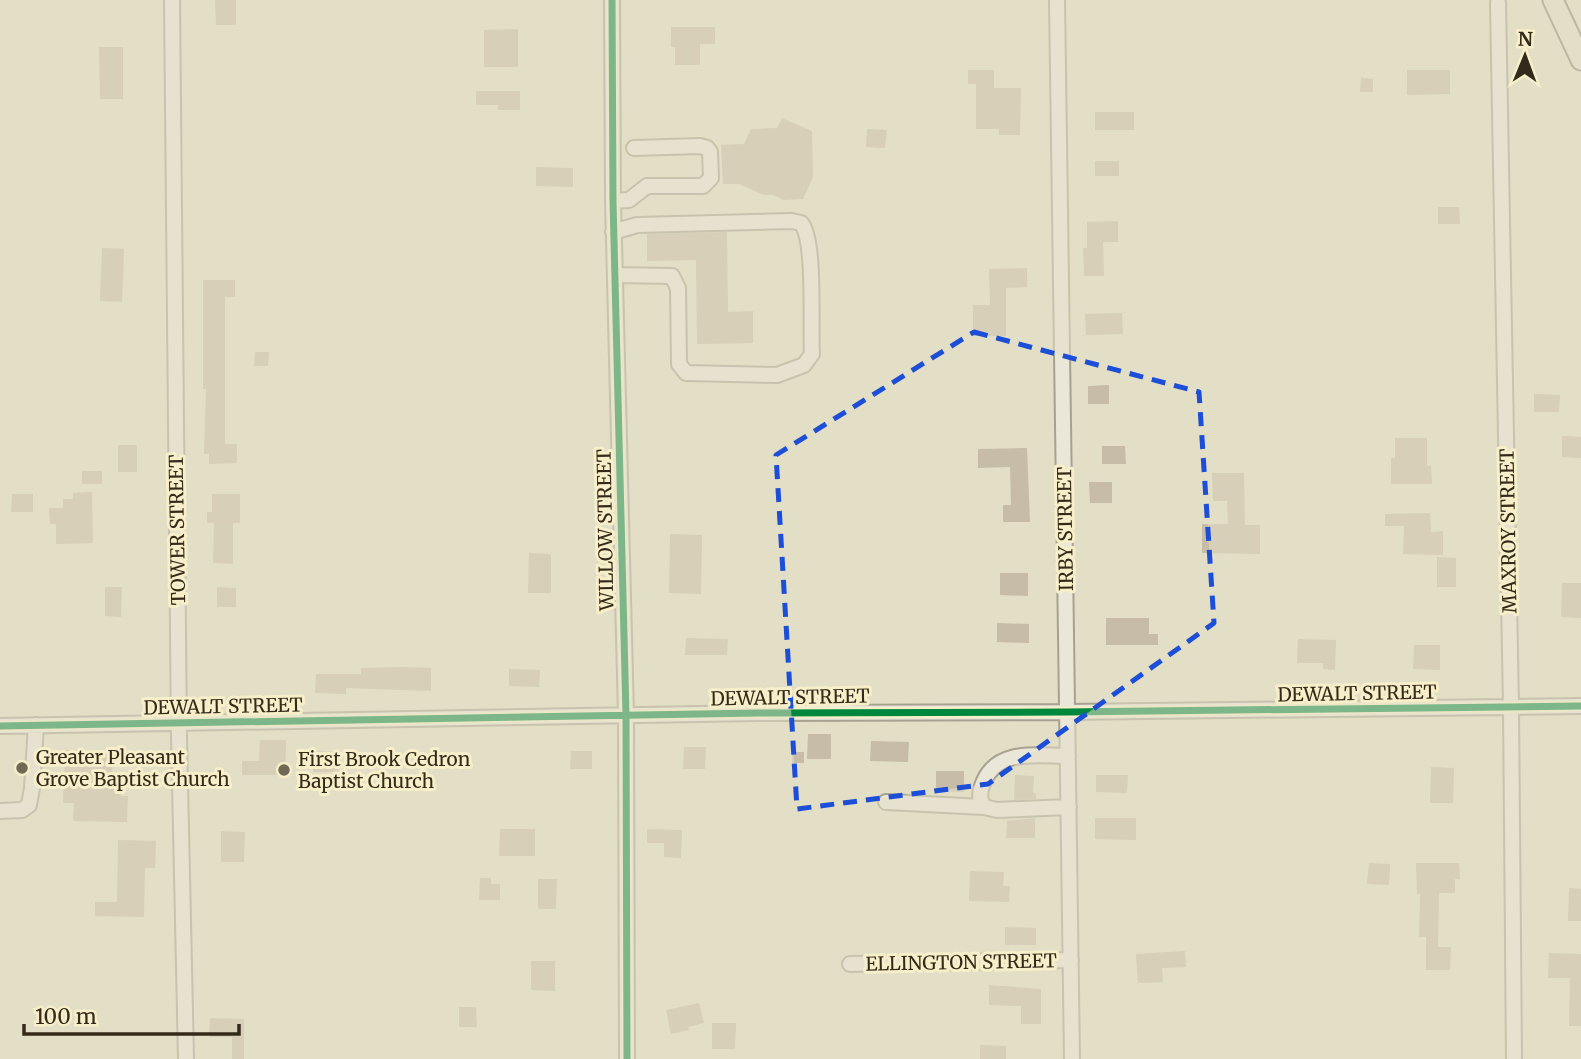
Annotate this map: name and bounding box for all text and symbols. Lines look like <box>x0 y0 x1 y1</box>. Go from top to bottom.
north arrow <box>1490 21 1560 91</box>
text: N <box>1518 27 1533 51</box>
street label: MAXROY STREET <box>1495 448 1521 614</box>
street label: WILLOW STREET <box>592 449 618 612</box>
street label: TOWER STREET <box>164 454 190 606</box>
street label: IRBY STREET <box>1052 467 1078 591</box>
street label: DEWALT STREET <box>1277 680 1437 706</box>
street label: DEWALT STREET <box>710 684 870 710</box>
street label: DEWALT STREET <box>143 693 303 719</box>
place label: Greater Pleasant Grove Baptist Church <box>36 745 230 791</box>
place label: First Brook Cedron Baptist Church <box>298 747 471 793</box>
marker: Greater Pleasant Grove Baptist Church <box>14 760 30 776</box>
marker: First Brook Cedron Baptist Church <box>276 762 292 778</box>
street label: ELLINGTON STREET <box>865 948 1057 976</box>
scale bar <box>24 992 240 1036</box>
text: 100 m <box>35 1003 97 1030</box>

